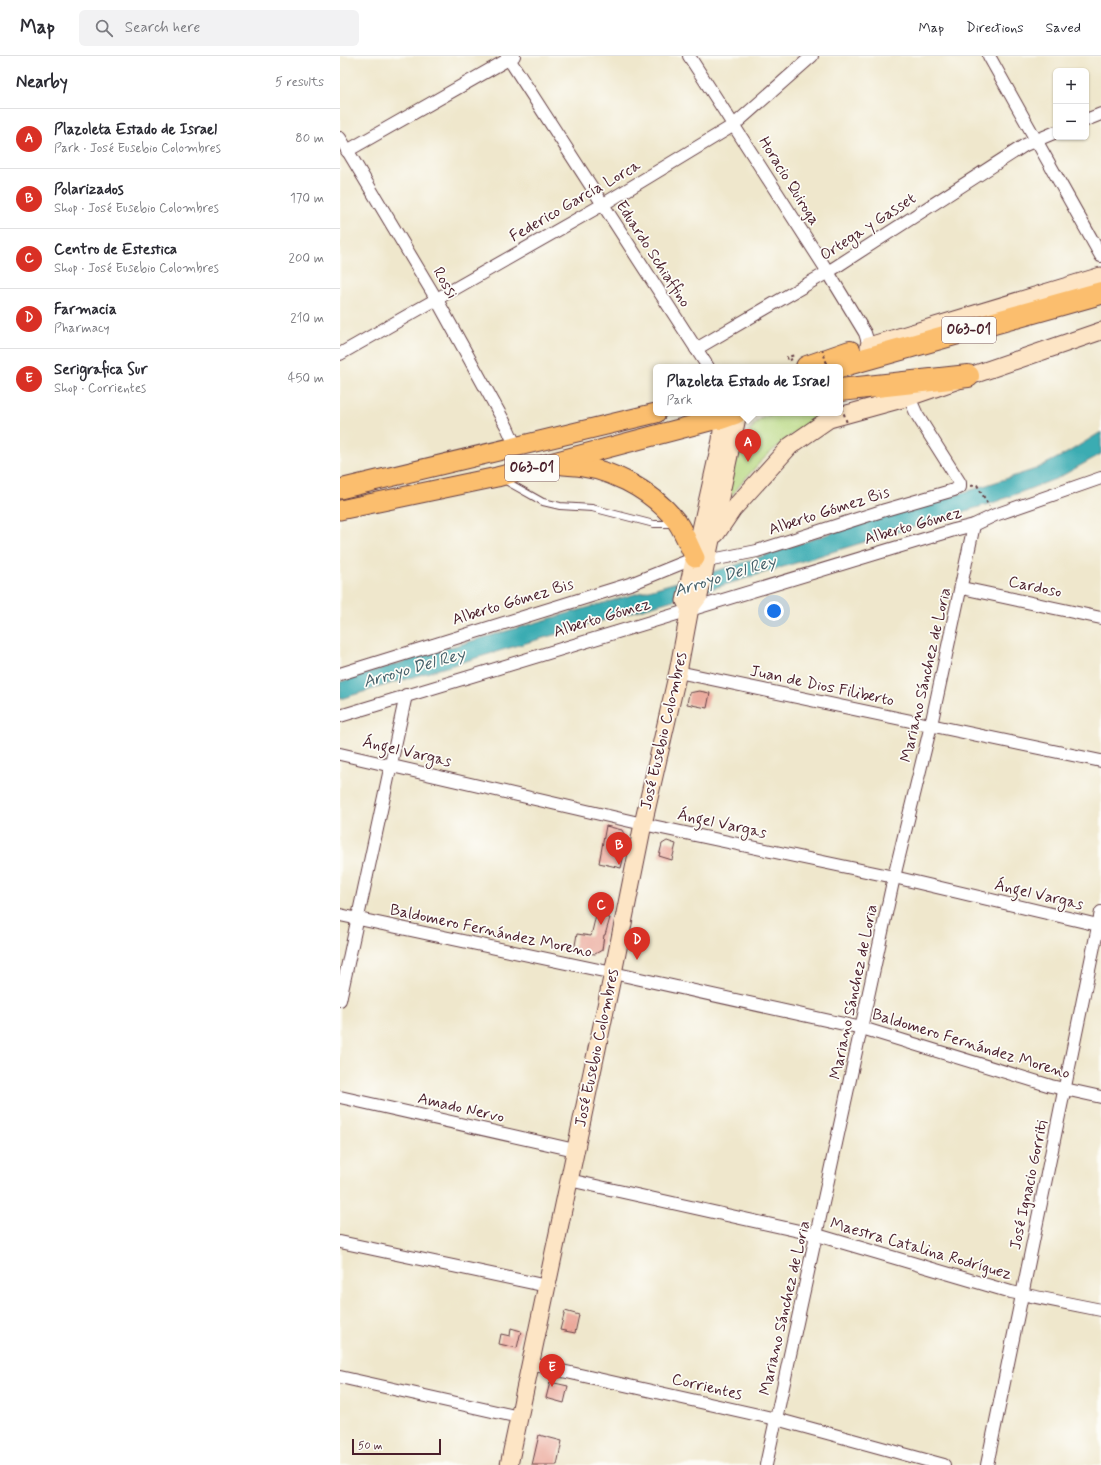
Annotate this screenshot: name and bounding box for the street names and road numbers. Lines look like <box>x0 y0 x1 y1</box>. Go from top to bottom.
street label: Horacio Quiroga <box>753 133 825 229</box>
street label: Federico García Lorca <box>506 155 645 247</box>
street label: Ortega y Gasset <box>816 188 920 267</box>
street label: Eduardo Schiaffino <box>611 197 695 312</box>
street label: Rossi <box>428 263 462 303</box>
road number: 063-01 <box>942 317 996 343</box>
road number: 063-01 <box>505 455 559 481</box>
street label: Alberto Gómez Bis <box>766 482 892 540</box>
street label: Alberto Gómez <box>862 502 964 550</box>
street label: Cardoso <box>1006 571 1064 603</box>
street label: Alberto Gómez Bis <box>450 574 576 630</box>
street label: Mariano Sánchez de Loria <box>896 585 956 764</box>
street label: Alberto Gómez <box>551 593 653 643</box>
street label: José Eusebio Colombres <box>636 650 692 812</box>
street label: Juan de Dios Filiberto <box>748 660 896 712</box>
street label: Ángel Vargas <box>360 732 454 773</box>
street label: Ángel Vargas <box>675 804 769 845</box>
street label: Ángel Vargas <box>992 875 1086 916</box>
street label: Baldomero Fernández Moreno <box>388 899 594 963</box>
street label: Mariano Sánchez de Loria <box>825 902 883 1082</box>
street label: José Eusebio Colombres <box>570 967 624 1129</box>
street label: Baldomero Fernández Moreno <box>869 1004 1073 1084</box>
street label: Amado Nervo <box>416 1088 506 1128</box>
street label: José Ignacio Gorriti <box>1005 1118 1053 1252</box>
street label: Maestra Catalina Rodríguez <box>828 1213 1015 1285</box>
street label: Mariano Sánchez de Loria <box>755 1218 815 1397</box>
street label: Corrientes <box>670 1369 744 1405</box>

